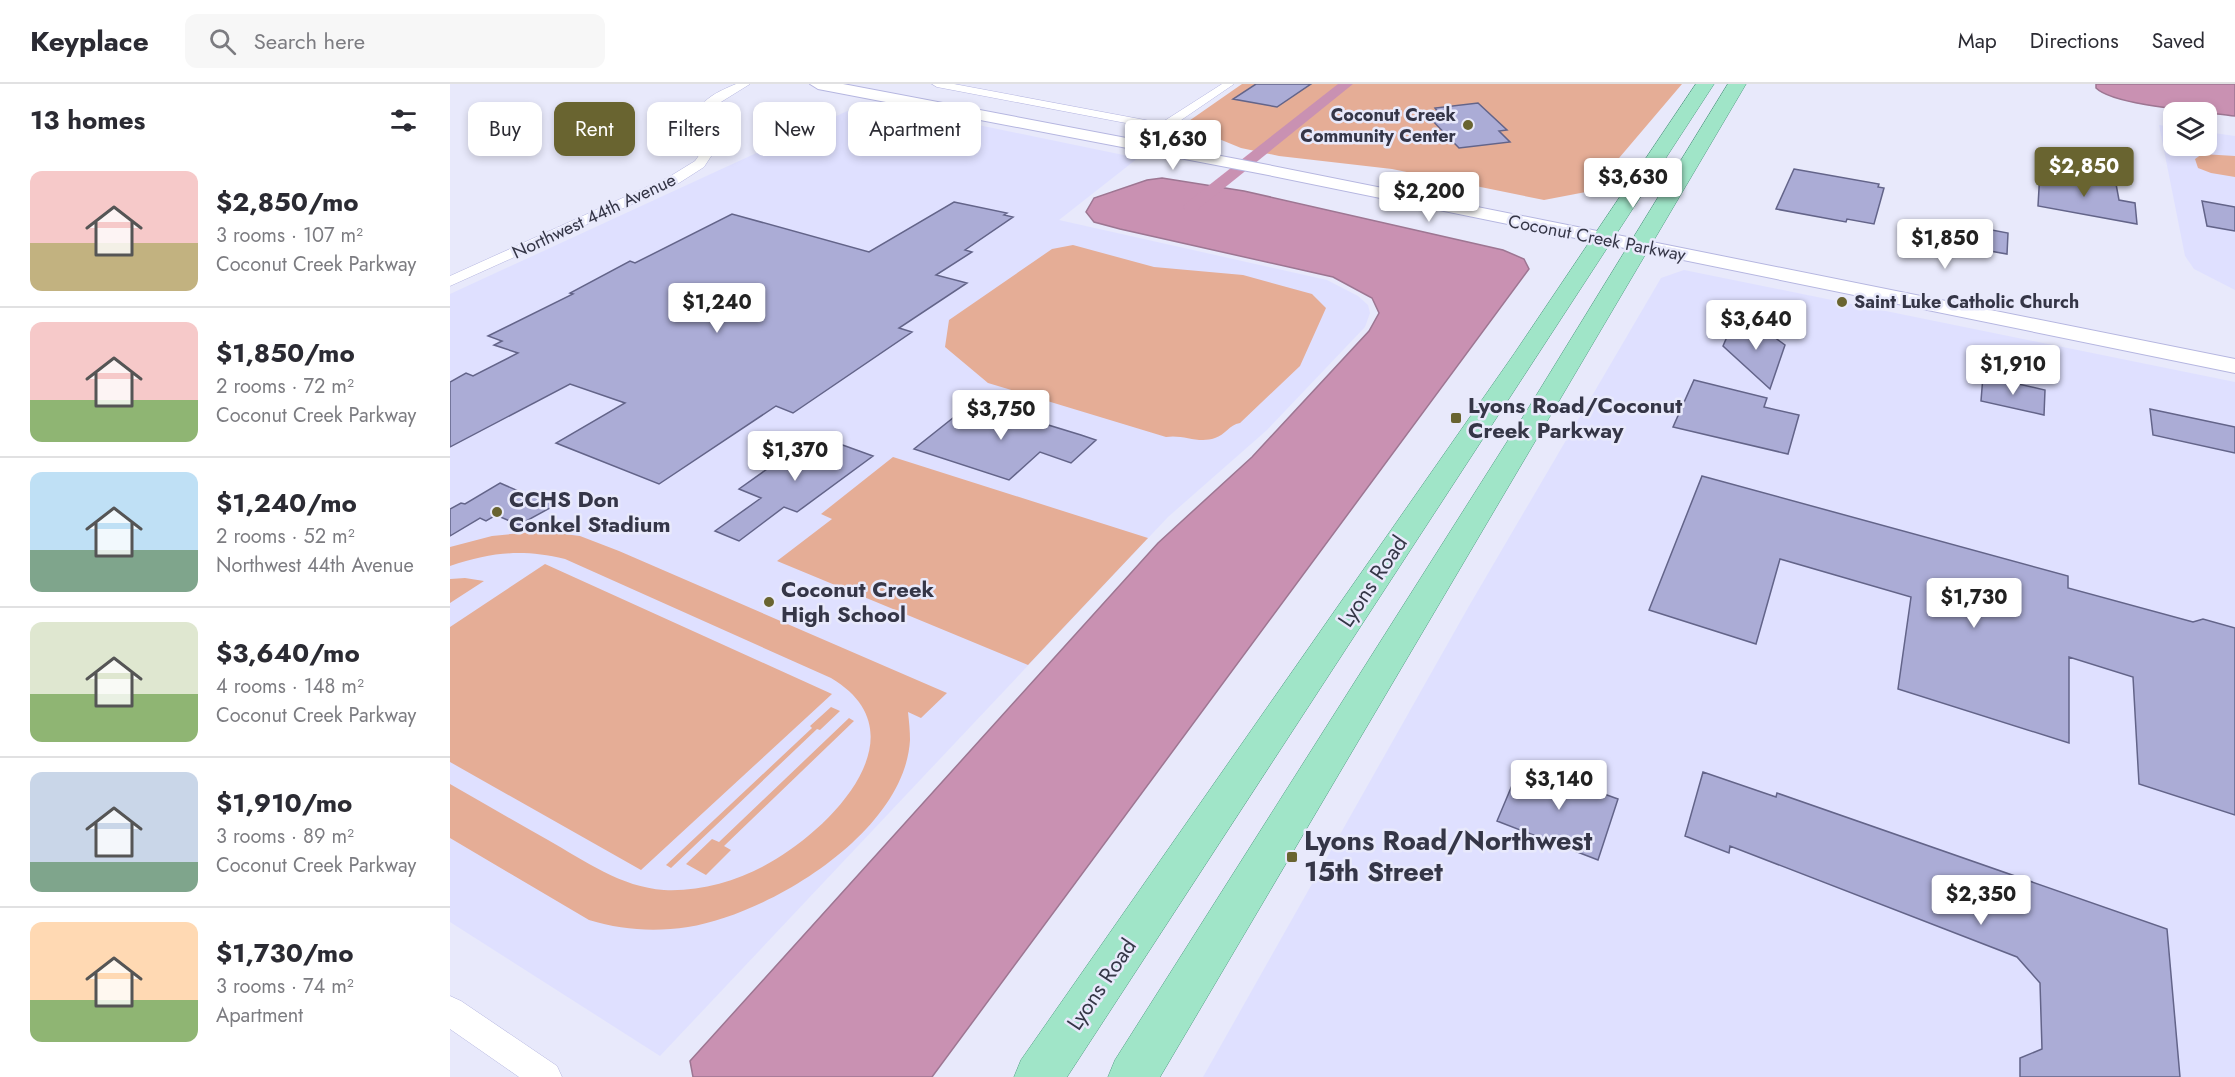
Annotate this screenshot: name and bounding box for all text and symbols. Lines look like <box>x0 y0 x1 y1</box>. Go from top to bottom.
search box <box>185 14 605 68</box>
text: Keyplace <box>30 21 149 62</box>
icon: search <box>206 25 239 58</box>
text: Search here <box>254 25 365 57</box>
text: Map <box>1958 26 1997 56</box>
text: Directions <box>2030 26 2119 56</box>
text: Saved <box>2152 26 2205 56</box>
text: 13 homes <box>30 101 145 139</box>
chip: Buy <box>468 102 542 156</box>
chip: Rent <box>554 102 635 156</box>
chip: Filters <box>647 102 741 156</box>
chip: New <box>753 102 836 156</box>
chip: Apartment <box>848 102 981 156</box>
place label: Coconut Creek Community Center <box>1300 102 1457 149</box>
map controls <box>2163 102 2217 156</box>
button: layers <box>2163 102 2217 156</box>
icon: filters <box>387 104 420 137</box>
marker: Coconut Creek Community Center <box>1461 118 1475 132</box>
pin: $1,630 <box>1124 120 1222 171</box>
text: $1,630 <box>1139 125 1207 154</box>
pin: $2,850 <box>2035 147 2133 198</box>
text: $2,850 <box>2049 152 2119 181</box>
pin: $3,630 <box>1584 158 1682 209</box>
text: $3,630 <box>1598 163 1668 192</box>
street label: Northwest 44th Avenue <box>508 167 680 265</box>
pin: $2,200 <box>1380 172 1478 223</box>
text: $2,200 <box>1393 177 1465 206</box>
text: $2,850/mo <box>216 183 359 221</box>
icon: home <box>78 195 150 267</box>
street label: Coconut Creek Parkway <box>1506 208 1688 268</box>
pin: $1,850 <box>1896 219 1994 270</box>
text: 3 rooms · 107 m² <box>216 221 363 250</box>
text: $1,850 <box>1911 224 1979 253</box>
text: Coconut Creek Parkway <box>216 250 416 279</box>
pin: $1,240 <box>668 283 766 334</box>
text: $1,240 <box>682 288 752 317</box>
place label: Saint Luke Catholic Church <box>1854 289 2079 315</box>
marker: Saint Luke Catholic Church <box>1835 295 1849 309</box>
pin: $3,640 <box>1707 300 1805 351</box>
text: $3,640 <box>1720 305 1792 334</box>
text: $1,850/mo <box>216 334 355 372</box>
pin: $1,910 <box>1964 345 2062 396</box>
icon: home <box>78 346 150 418</box>
text: $1,910 <box>1980 350 2046 379</box>
text: 2 rooms · 72 m² <box>216 372 354 401</box>
place label: Lyons Road/Coconut Creek Parkway <box>1468 389 1682 446</box>
pin: $3,750 <box>952 390 1050 441</box>
text: $3,750 <box>966 395 1036 424</box>
text: Coconut Creek Parkway <box>216 401 416 430</box>
marker: Lyons Road/Coconut Creek Parkway <box>1449 411 1463 425</box>
pin: $1,370 <box>746 431 844 482</box>
text: $1,370 <box>762 436 828 465</box>
place label: CCHS Don Conkel Stadium <box>509 483 671 540</box>
text: $1,240/mo <box>216 484 357 522</box>
icon: home <box>78 496 150 568</box>
marker: CCHS Don Conkel Stadium <box>490 505 504 519</box>
text: 2 rooms · 52 m² <box>216 522 355 551</box>
street label: Lyons Road <box>1329 529 1415 633</box>
text: Northwest 44th Avenue <box>216 551 414 580</box>
place label: Coconut Creek High School <box>781 573 934 630</box>
pin: $1,730 <box>1925 578 2023 629</box>
text: $1,730 <box>1941 583 2007 612</box>
marker: Coconut Creek High School <box>762 595 776 609</box>
text: $3,640/mo <box>216 634 360 672</box>
icon: home <box>78 646 150 718</box>
text: 4 rooms · 148 m² <box>216 672 364 701</box>
text: Coconut Creek Parkway <box>216 701 416 730</box>
pin: $3,140 <box>1510 760 1608 811</box>
text: $3,140 <box>1525 765 1593 794</box>
text: $1,910/mo <box>216 784 352 822</box>
icon: home <box>78 796 150 868</box>
place label: Lyons Road/Northwest 15th Street <box>1304 821 1593 891</box>
text: 3 rooms · 89 m² <box>216 822 354 851</box>
marker: Lyons Road/Northwest 15th Street <box>1285 850 1299 864</box>
text: Coconut Creek Parkway <box>216 851 416 880</box>
pin: $2,350 <box>1932 875 2030 926</box>
text: $2,350 <box>1946 880 2016 909</box>
street label: Lyons Road <box>1058 932 1144 1036</box>
text: $1,730/mo <box>216 934 354 972</box>
icon: home <box>78 946 150 1018</box>
text: 3 rooms · 74 m² <box>216 972 354 1001</box>
text: Apartment <box>216 1001 303 1030</box>

